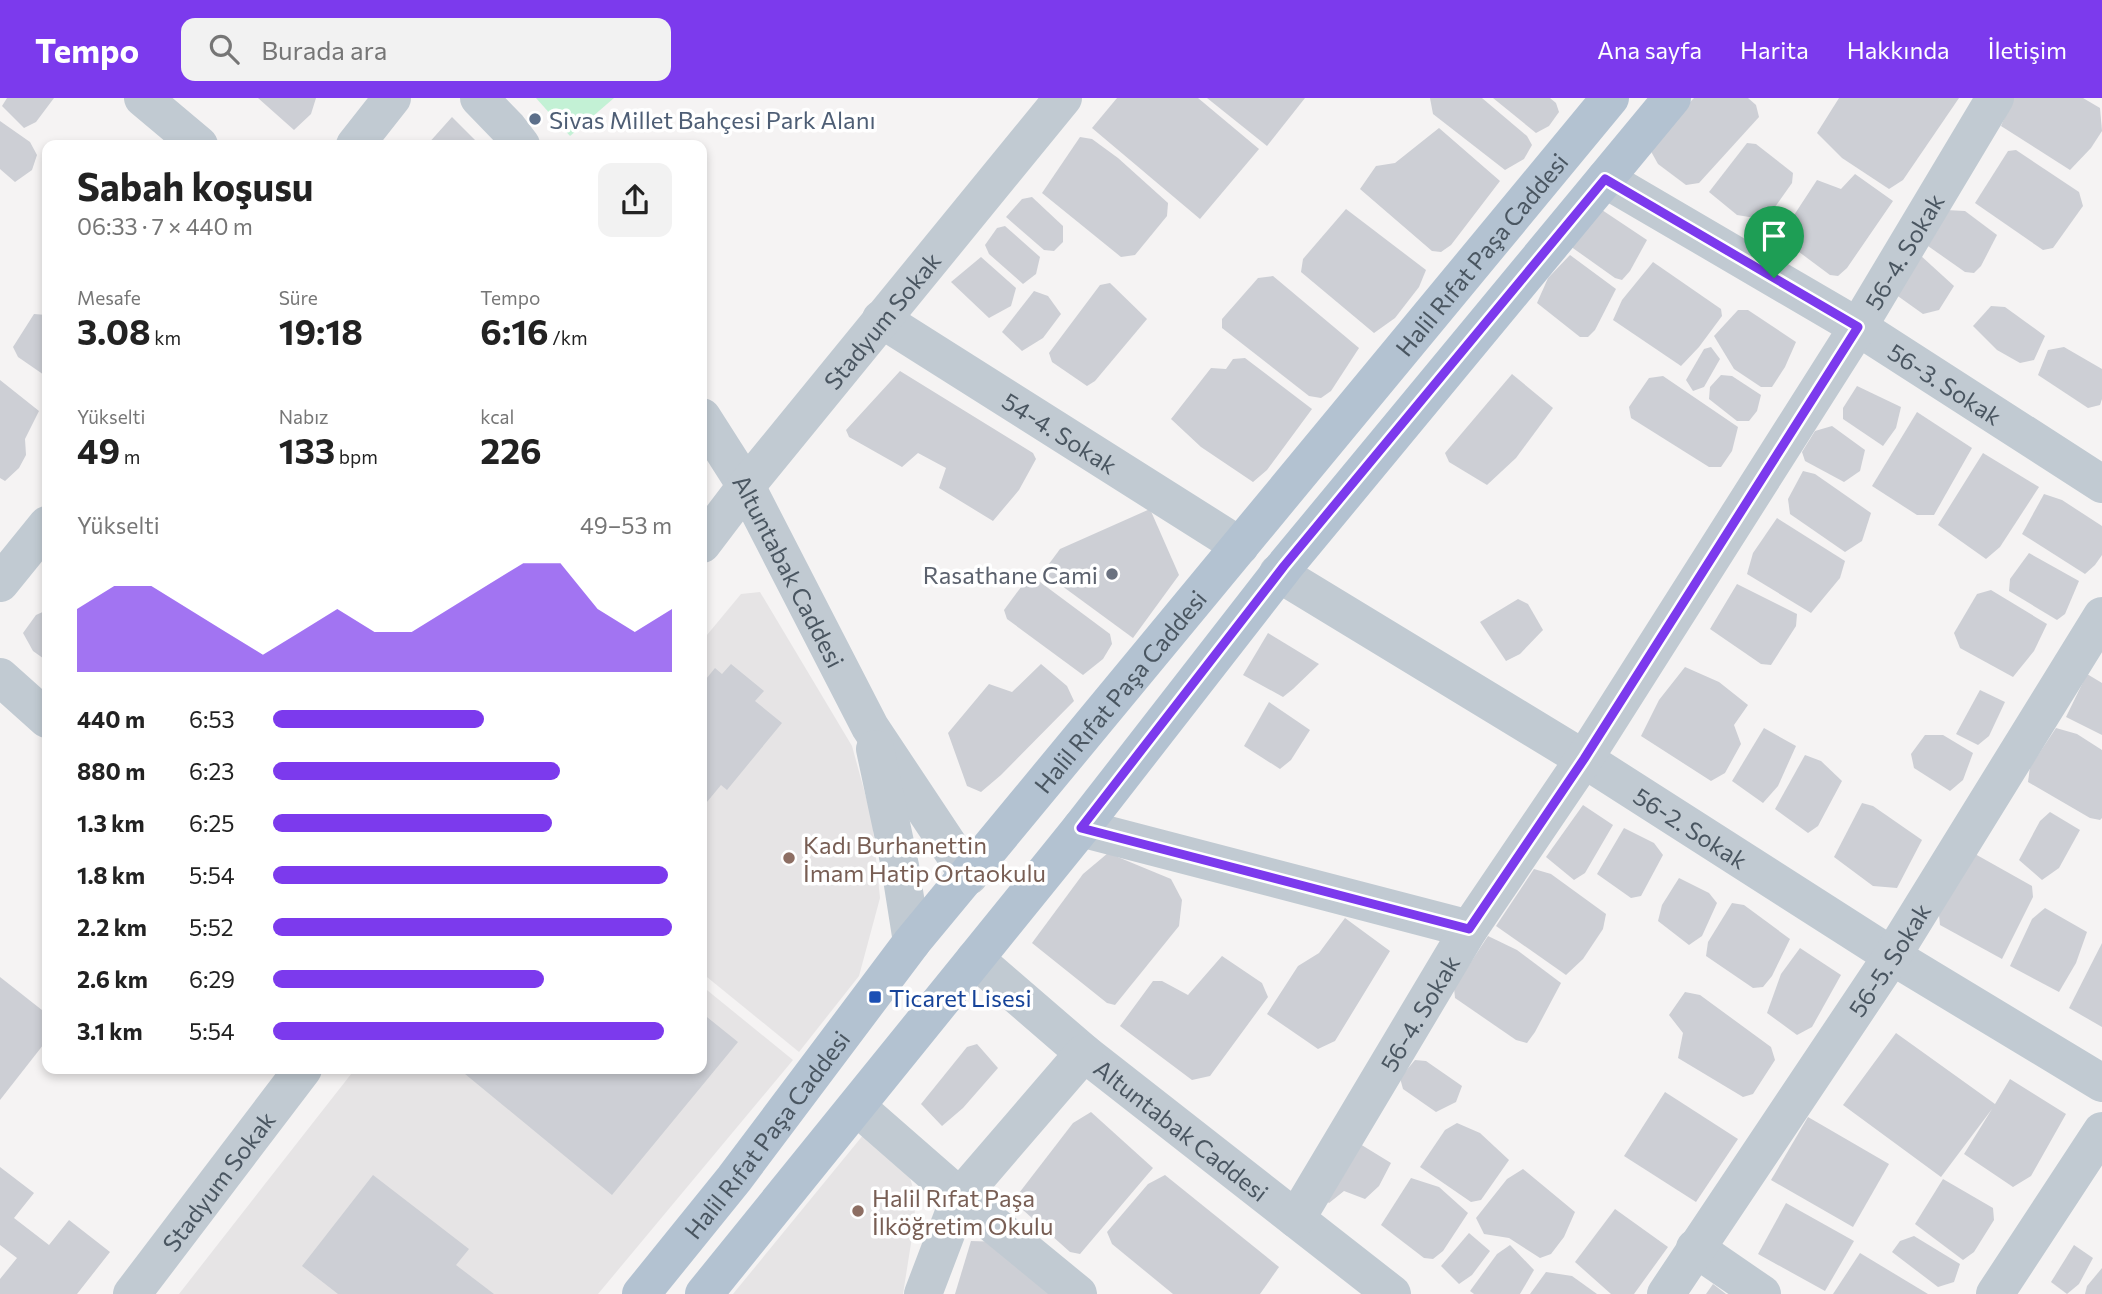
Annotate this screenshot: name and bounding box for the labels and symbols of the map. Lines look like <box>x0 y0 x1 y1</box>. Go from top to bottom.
place label: Sivas Millet Bahçesi Park Alanı <box>549 105 876 134</box>
marker: Sivas Millet Bahçesi Park Alanı <box>527 111 543 127</box>
street label: Halil Rıfat Paşa Caddesi <box>1389 147 1573 361</box>
street label: 56-4. Sokak <box>1858 188 1949 314</box>
pin <box>1744 206 1804 278</box>
street label: Stadyum Sokak <box>817 246 946 395</box>
street label: 56-3. Sokak <box>1883 336 2007 430</box>
street label: 54-4. Sokak <box>998 385 1123 479</box>
street label: Altuntabak Caddesi <box>728 469 851 672</box>
place label: Rasathane Cami <box>923 560 1098 589</box>
marker: Rasathane Cami <box>1104 566 1120 582</box>
street label: Halil Rıfat Paşa Caddesi <box>1027 584 1212 798</box>
street label: 56-2. Sokak <box>1629 780 1753 874</box>
place label: Kadı Burhanettin İmam Hatip Ortaokulu <box>803 830 1046 887</box>
marker: Kadı Burhanettin İmam Hatip Ortaokulu <box>781 850 797 866</box>
street label: 56-5. Sokak <box>1841 897 1936 1022</box>
street label: 56-4. Sokak <box>1373 950 1465 1076</box>
place label: Ticaret Lisesi <box>889 983 1032 1012</box>
marker: Ticaret Lisesi <box>867 989 883 1005</box>
street label: Halil Rıfat Paşa Caddesi <box>677 1025 855 1244</box>
street label: Altuntabak Caddesi <box>1089 1052 1275 1207</box>
street label: Stadyum Sokak <box>155 1105 280 1257</box>
place label: Halil Rıfat Paşa İlköğretim Okulu <box>872 1183 1053 1240</box>
marker: Halil Rıfat Paşa İlköğretim Okulu <box>850 1203 866 1219</box>

